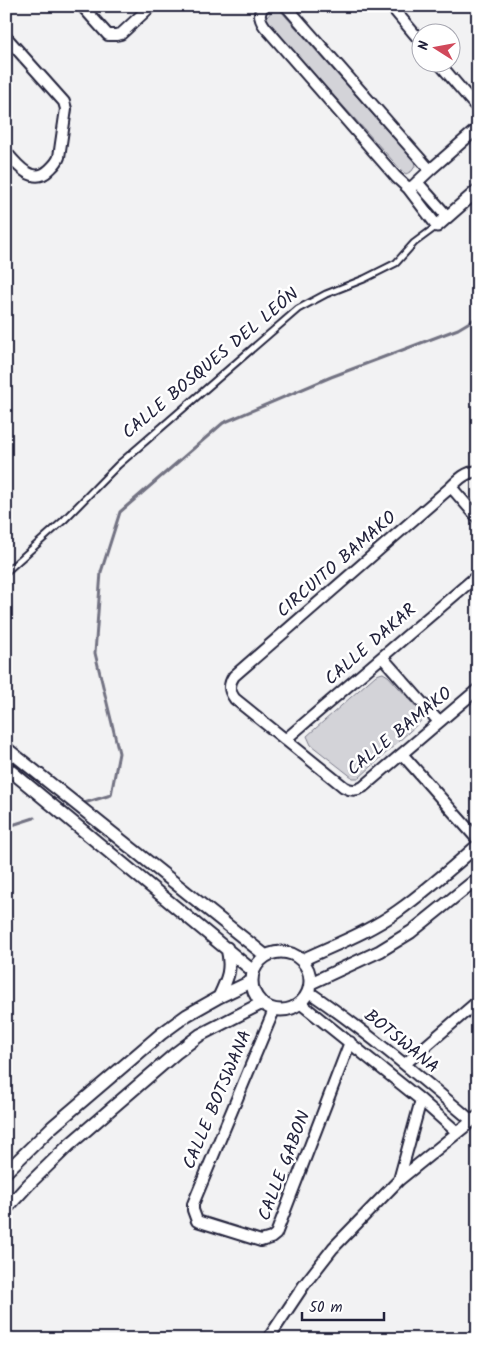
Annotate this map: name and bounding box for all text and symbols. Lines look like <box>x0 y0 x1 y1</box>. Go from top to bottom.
north arrow <box>412 22 462 72</box>
text: N <box>413 39 436 52</box>
street label: CALLE BOSQUES DEL LEÓN <box>116 281 306 447</box>
street label: CIRCUITO BAMAKO <box>270 504 404 626</box>
street label: CALLE DAKAR <box>319 597 423 693</box>
street label: CALLE BAMAKO <box>341 680 459 784</box>
street label: BOTSWANA <box>357 1002 445 1082</box>
street label: CALLE BOTSWANA <box>176 1026 260 1174</box>
street label: CALLE GABON <box>251 1107 319 1225</box>
scale bar <box>302 1290 384 1322</box>
text: 50 m <box>309 1296 343 1320</box>

